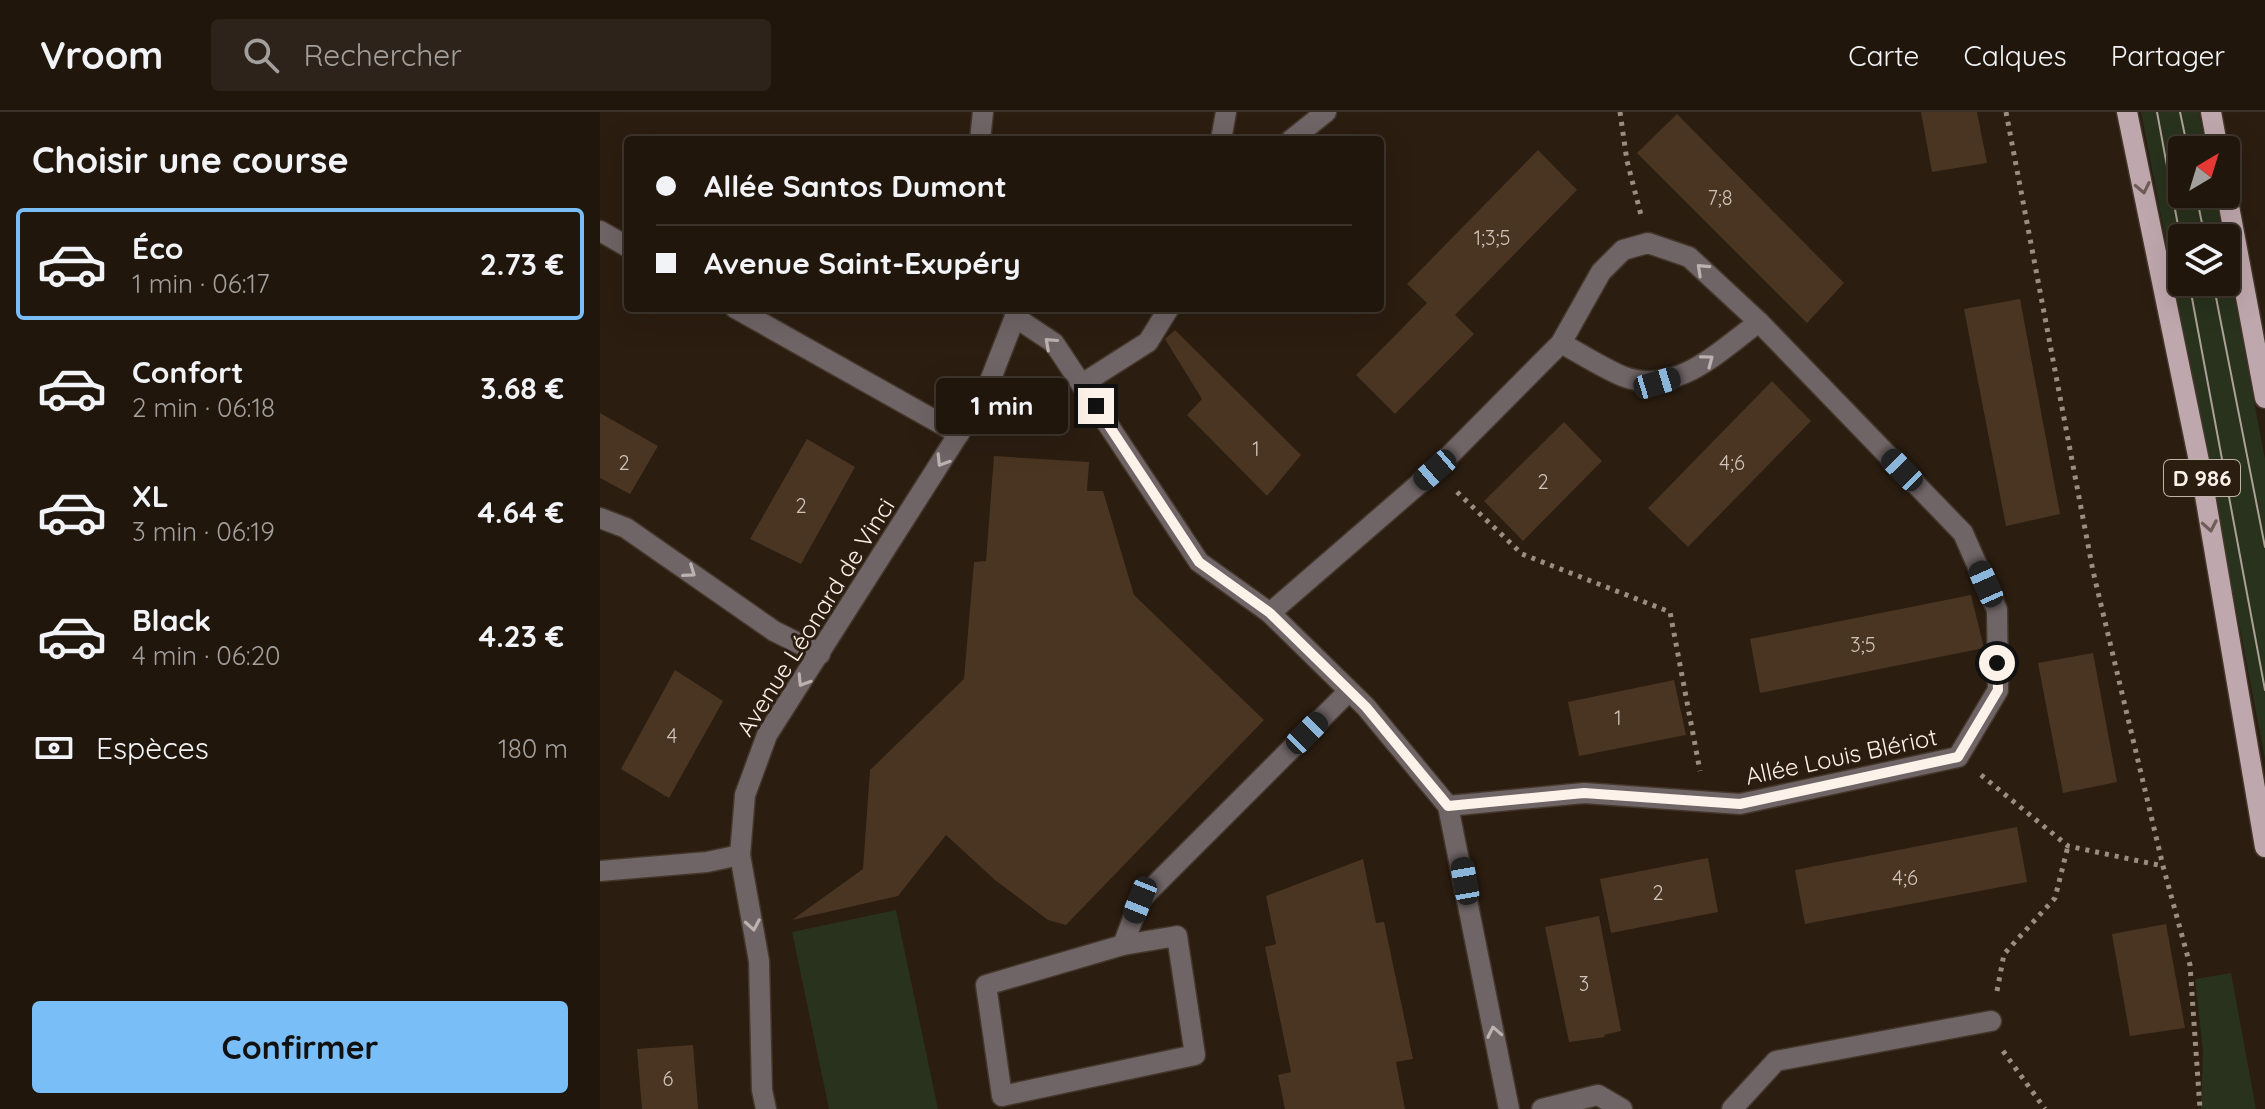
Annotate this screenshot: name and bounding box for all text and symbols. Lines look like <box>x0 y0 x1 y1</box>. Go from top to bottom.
search box <box>211 19 771 91</box>
text: Vroom <box>40 31 163 79</box>
icon: search <box>239 33 283 77</box>
text: Rechercher <box>303 36 462 74</box>
text: Carte <box>1848 38 1919 73</box>
text: Calques <box>1963 38 2067 73</box>
text: Partager <box>2111 38 2225 73</box>
north arrow <box>2168 136 2240 208</box>
map controls <box>2168 136 2240 296</box>
text: Choisir une course <box>32 137 349 182</box>
text: Allée Santos Dumont <box>704 167 1007 205</box>
one-way arrow <box>2134 181 2151 195</box>
house number: 7;8 <box>1707 185 1733 210</box>
button: layers <box>2168 224 2240 296</box>
house number: 1;3;5 <box>1474 225 1510 250</box>
icon: car <box>36 228 108 300</box>
text: Éco <box>132 229 183 267</box>
text: Avenue Saint-Exupéry <box>704 244 1021 282</box>
text: 2.73 € <box>480 245 564 283</box>
one-way arrow <box>1696 264 1711 278</box>
text: 1 min · 06:17 <box>132 267 270 300</box>
one-way arrow <box>1044 338 1059 352</box>
icon: car <box>36 352 108 424</box>
text: Confort <box>132 353 244 391</box>
one-way arrow <box>1699 355 1714 369</box>
car <box>1631 365 1683 401</box>
text: 3.68 € <box>480 369 564 407</box>
callout: 1 min <box>936 378 1068 434</box>
route end <box>1078 388 1114 424</box>
text: 1 min <box>971 389 1034 422</box>
text: 2 min · 06:18 <box>132 391 275 424</box>
house number: 1 <box>1252 436 1260 461</box>
car <box>1877 444 1927 496</box>
car <box>1409 445 1461 495</box>
house number: 2 <box>618 450 630 475</box>
house number: 4;6 <box>1719 450 1745 475</box>
one-way arrow <box>937 452 952 467</box>
road number: D 986 <box>2164 460 2240 496</box>
house number: 2 <box>1537 469 1549 494</box>
icon: car <box>36 476 108 548</box>
text: XL <box>132 477 169 515</box>
street label: Avenue Léonard de Vinci <box>729 492 901 742</box>
text: 4.64 € <box>477 493 564 531</box>
house number: 2 <box>795 493 807 518</box>
text: 3 min · 06:19 <box>132 515 275 548</box>
one-way arrow <box>2201 519 2218 533</box>
car <box>1965 557 2007 611</box>
one-way arrow <box>682 562 696 577</box>
icon: car <box>36 600 108 672</box>
text: Black <box>132 601 211 639</box>
text: 4.23 € <box>479 617 564 655</box>
house number: 3;5 <box>1850 632 1876 657</box>
text: 4 min · 06:20 <box>132 639 281 672</box>
route start <box>1979 645 2015 681</box>
one-way arrow <box>798 672 813 686</box>
house number: 1 <box>1614 705 1622 730</box>
car <box>1282 708 1332 758</box>
street label: Allée Louis Blériot <box>1742 721 1940 791</box>
house number: 4 <box>667 723 677 748</box>
icon: cash <box>32 726 76 770</box>
text: Espèces <box>96 729 209 767</box>
text: 180 m <box>498 732 568 765</box>
car <box>1449 855 1481 907</box>
house number: 4;6 <box>1892 865 1918 890</box>
car <box>1120 873 1160 927</box>
house number: 2 <box>1652 880 1664 905</box>
one-way arrow <box>743 918 760 932</box>
house number: 3 <box>1579 971 1589 996</box>
button: Confirmer <box>32 1001 568 1093</box>
one-way arrow <box>1487 1026 1504 1039</box>
house number: 6 <box>663 1066 674 1091</box>

